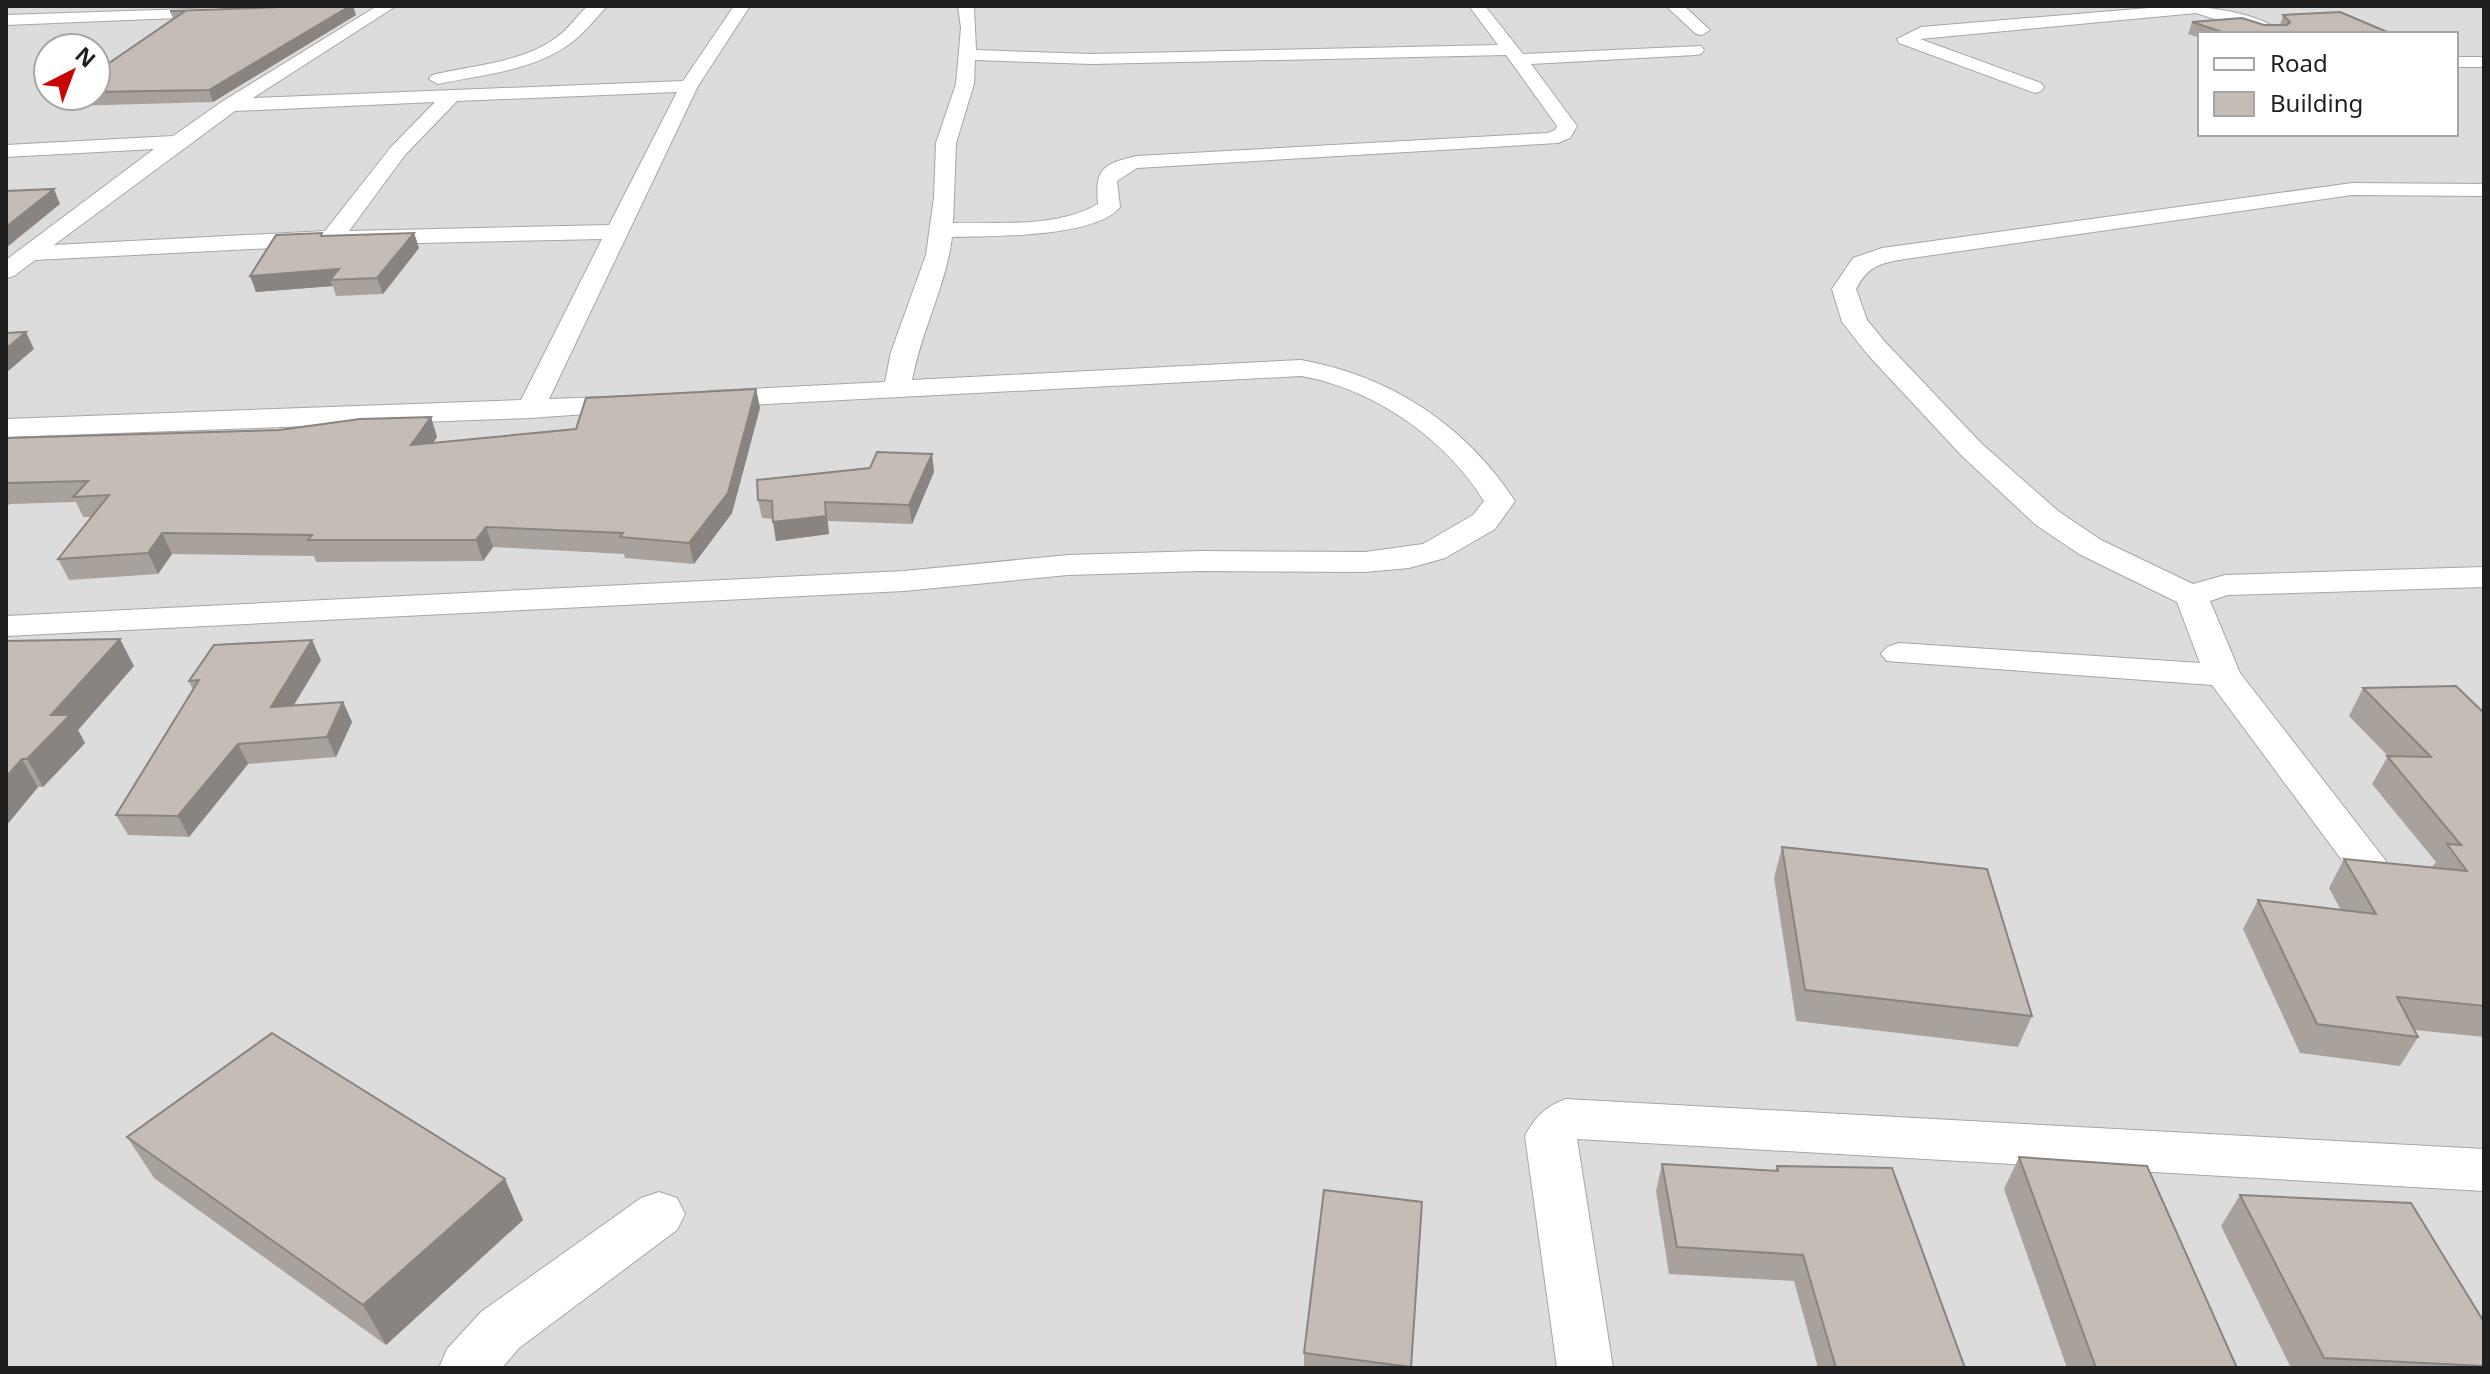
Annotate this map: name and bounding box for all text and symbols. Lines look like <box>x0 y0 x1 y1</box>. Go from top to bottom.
north arrow <box>32 32 112 112</box>
legend <box>2198 32 2458 136</box>
text: N <box>69 39 103 74</box>
text: Road <box>2270 46 2328 79</box>
text: Building <box>2270 86 2363 119</box>

